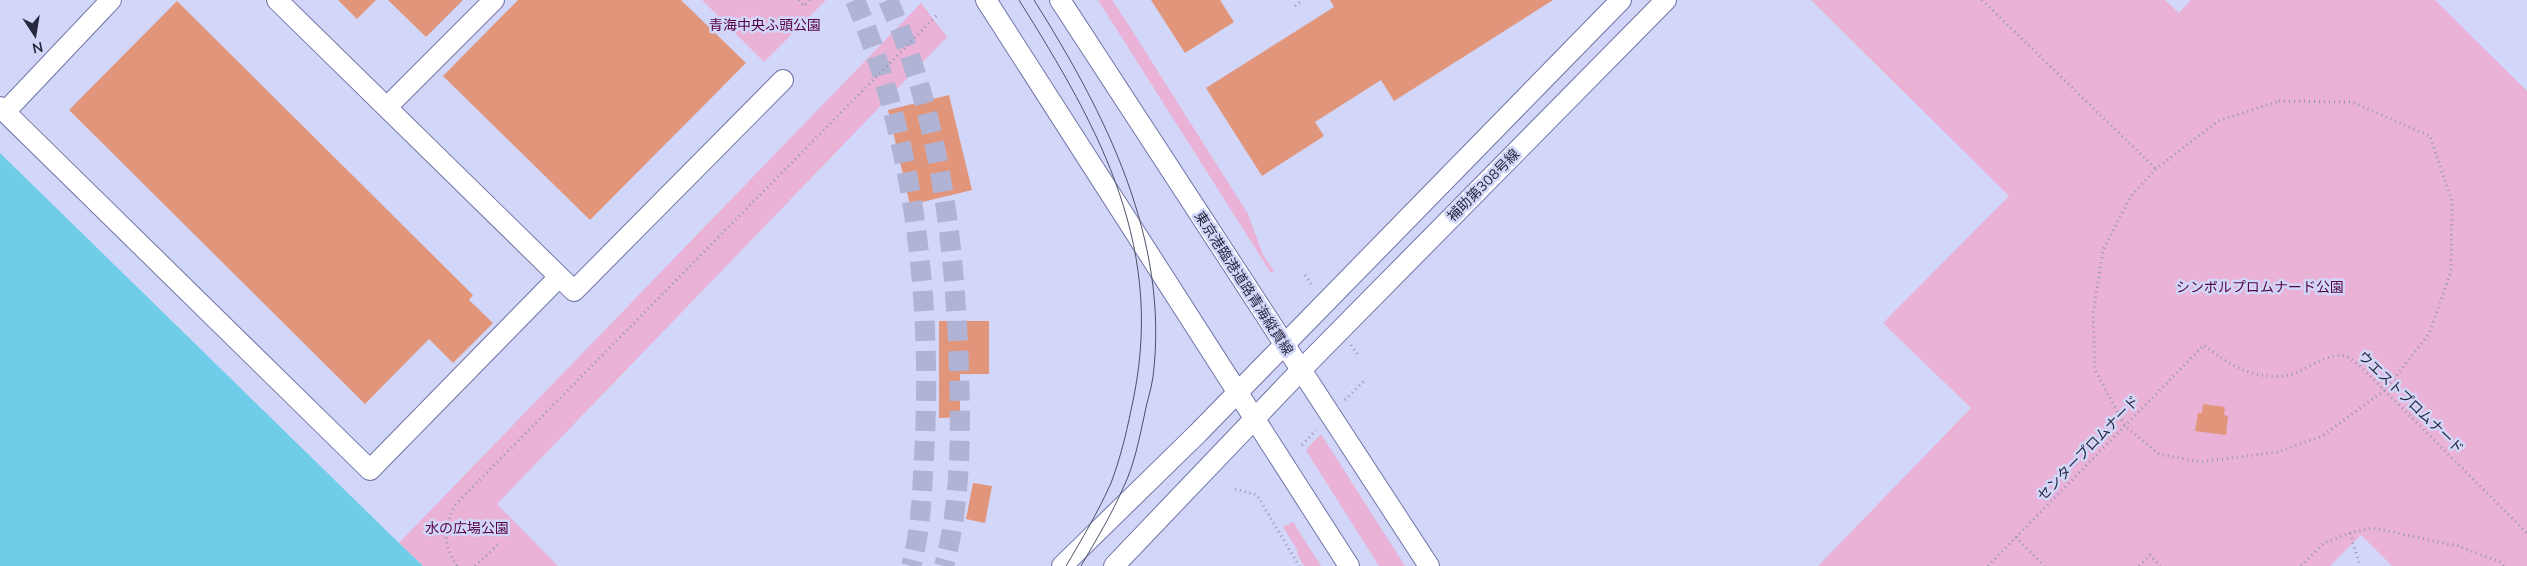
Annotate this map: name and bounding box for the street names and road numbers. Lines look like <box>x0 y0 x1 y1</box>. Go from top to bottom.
street label: 補助第308号線 <box>1443 145 1524 226</box>
street label: 東京港臨港道路青海縦貫線 <box>1190 208 1297 359</box>
street label: ウエストプロムナード <box>2354 347 2468 458</box>
street label: センタープロムナード <box>2033 392 2144 505</box>

